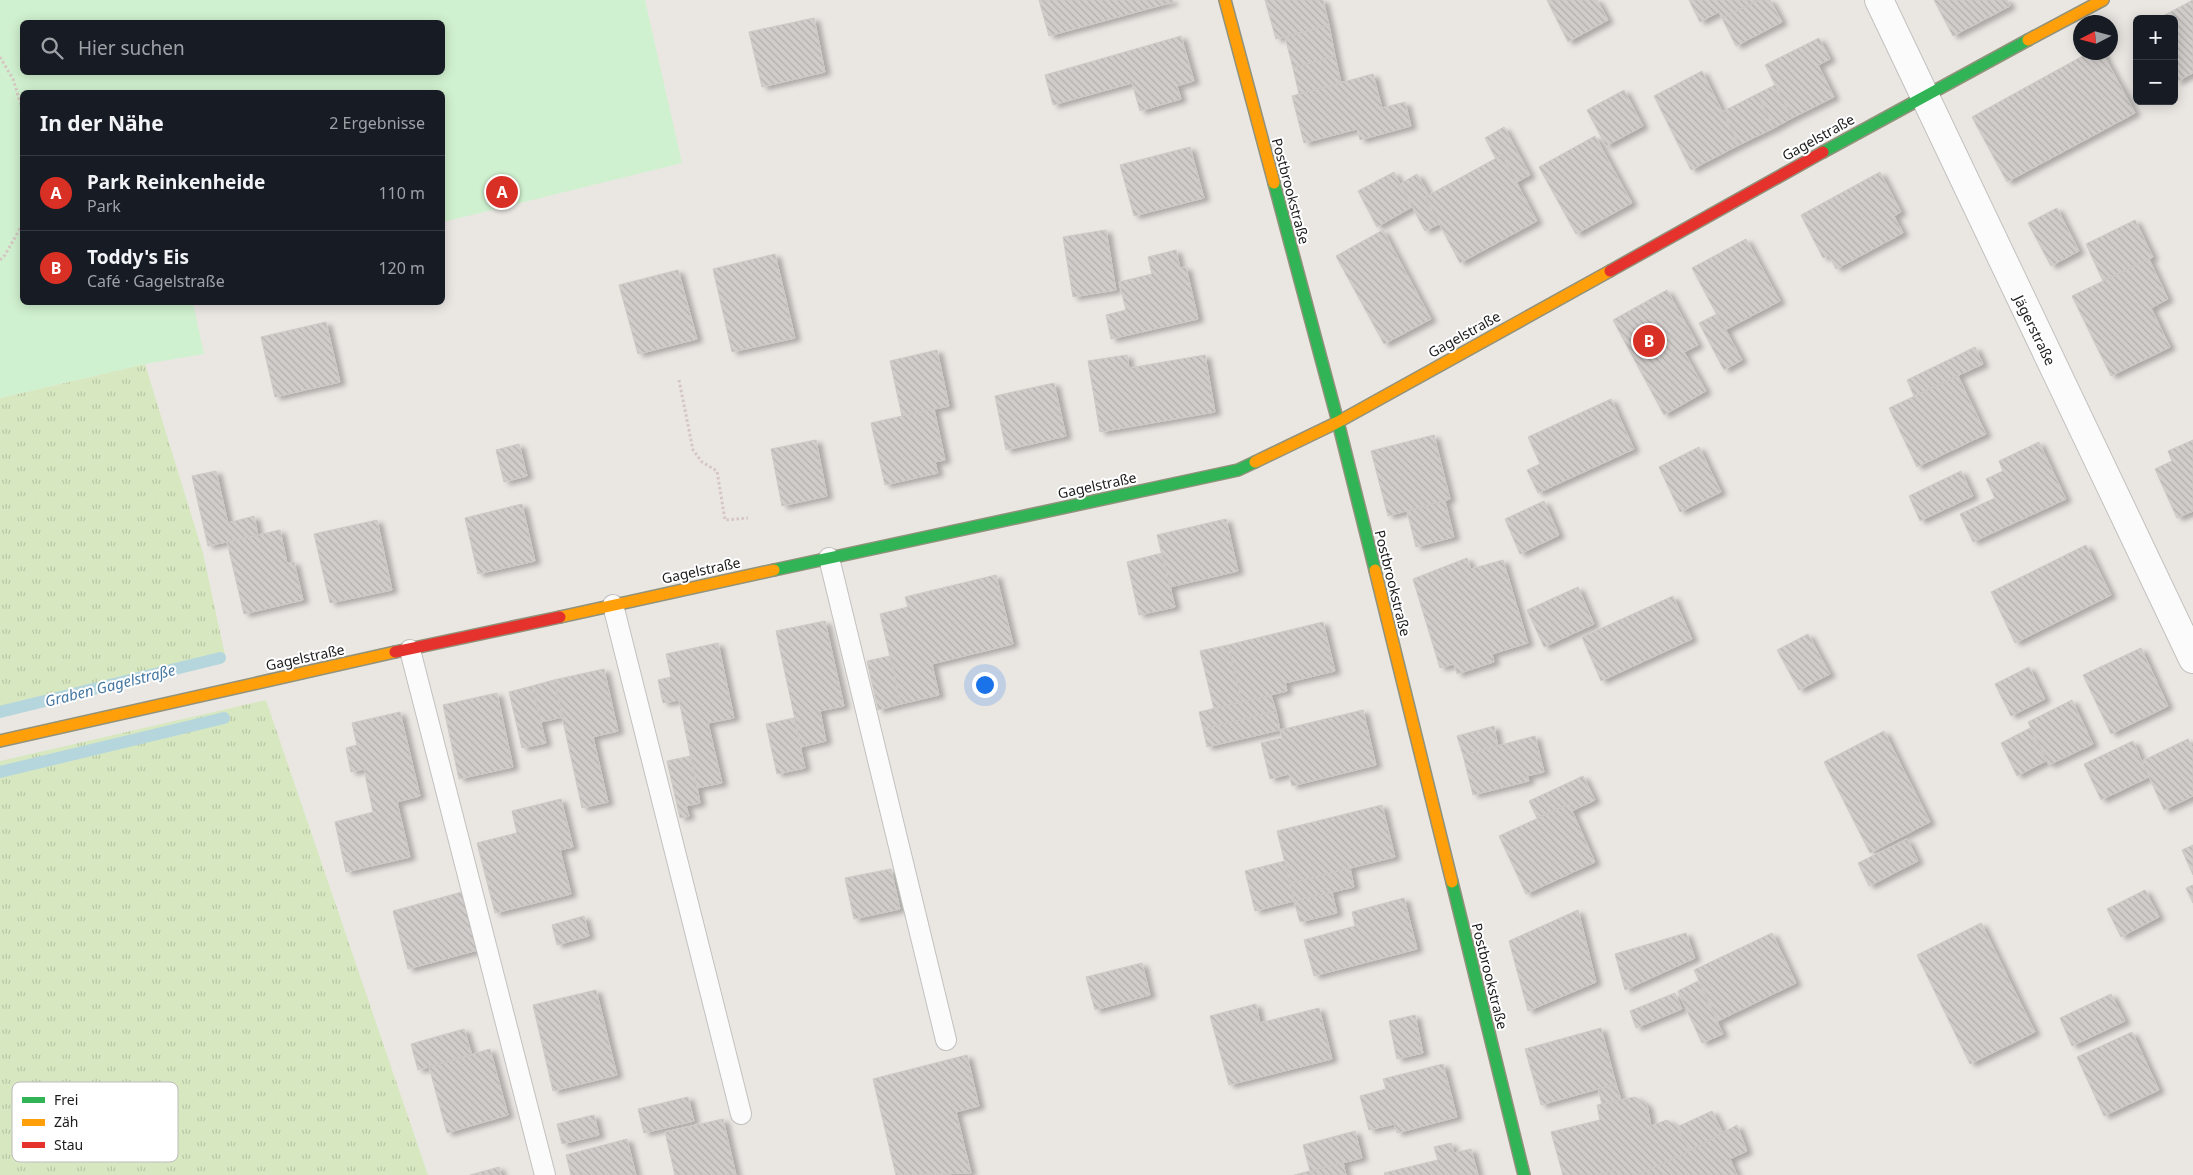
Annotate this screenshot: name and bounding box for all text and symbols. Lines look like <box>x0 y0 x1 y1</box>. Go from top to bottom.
north arrow <box>2073 15 2118 60</box>
map controls <box>2133 15 2178 105</box>
button: + <box>2133 15 2178 60</box>
search box <box>20 20 445 75</box>
icon: search <box>38 34 66 62</box>
text: Hier suchen <box>78 35 185 61</box>
button: − <box>2133 60 2178 105</box>
text: In der Nähe <box>40 109 164 137</box>
street label: Gagelstraße <box>1778 109 1858 165</box>
text: 2 Ergebnisse <box>329 112 425 134</box>
street label: Postbrookstraße <box>1268 136 1314 246</box>
text: Park Reinkenheide <box>87 169 265 195</box>
pin: A <box>486 173 518 211</box>
text: A <box>50 182 62 204</box>
text: 110 m <box>378 182 425 204</box>
text: Park <box>87 195 121 217</box>
text: Toddy's Eis <box>87 244 189 270</box>
text: B <box>51 257 61 279</box>
text: 120 m <box>378 257 425 279</box>
text: Café · Gagelstraße <box>87 270 225 292</box>
street label: Jägerstraße <box>2009 290 2060 368</box>
street label: Gagelstraße <box>1424 306 1504 362</box>
pin: B <box>1633 322 1665 360</box>
street label: Gagelstraße <box>1056 467 1138 503</box>
street label: Postbrookstraße <box>1371 528 1415 638</box>
street label: Gagelstraße <box>660 552 742 588</box>
street label: Gagelstraße <box>264 639 346 675</box>
water label: Graben Gagelstraße <box>43 659 178 711</box>
your location <box>972 672 998 698</box>
street label: Postbrookstraße <box>1468 921 1512 1031</box>
legend <box>12 1082 178 1162</box>
text: Frei <box>54 1090 78 1109</box>
text: Zäh <box>54 1112 79 1131</box>
text: Stau <box>54 1135 83 1154</box>

